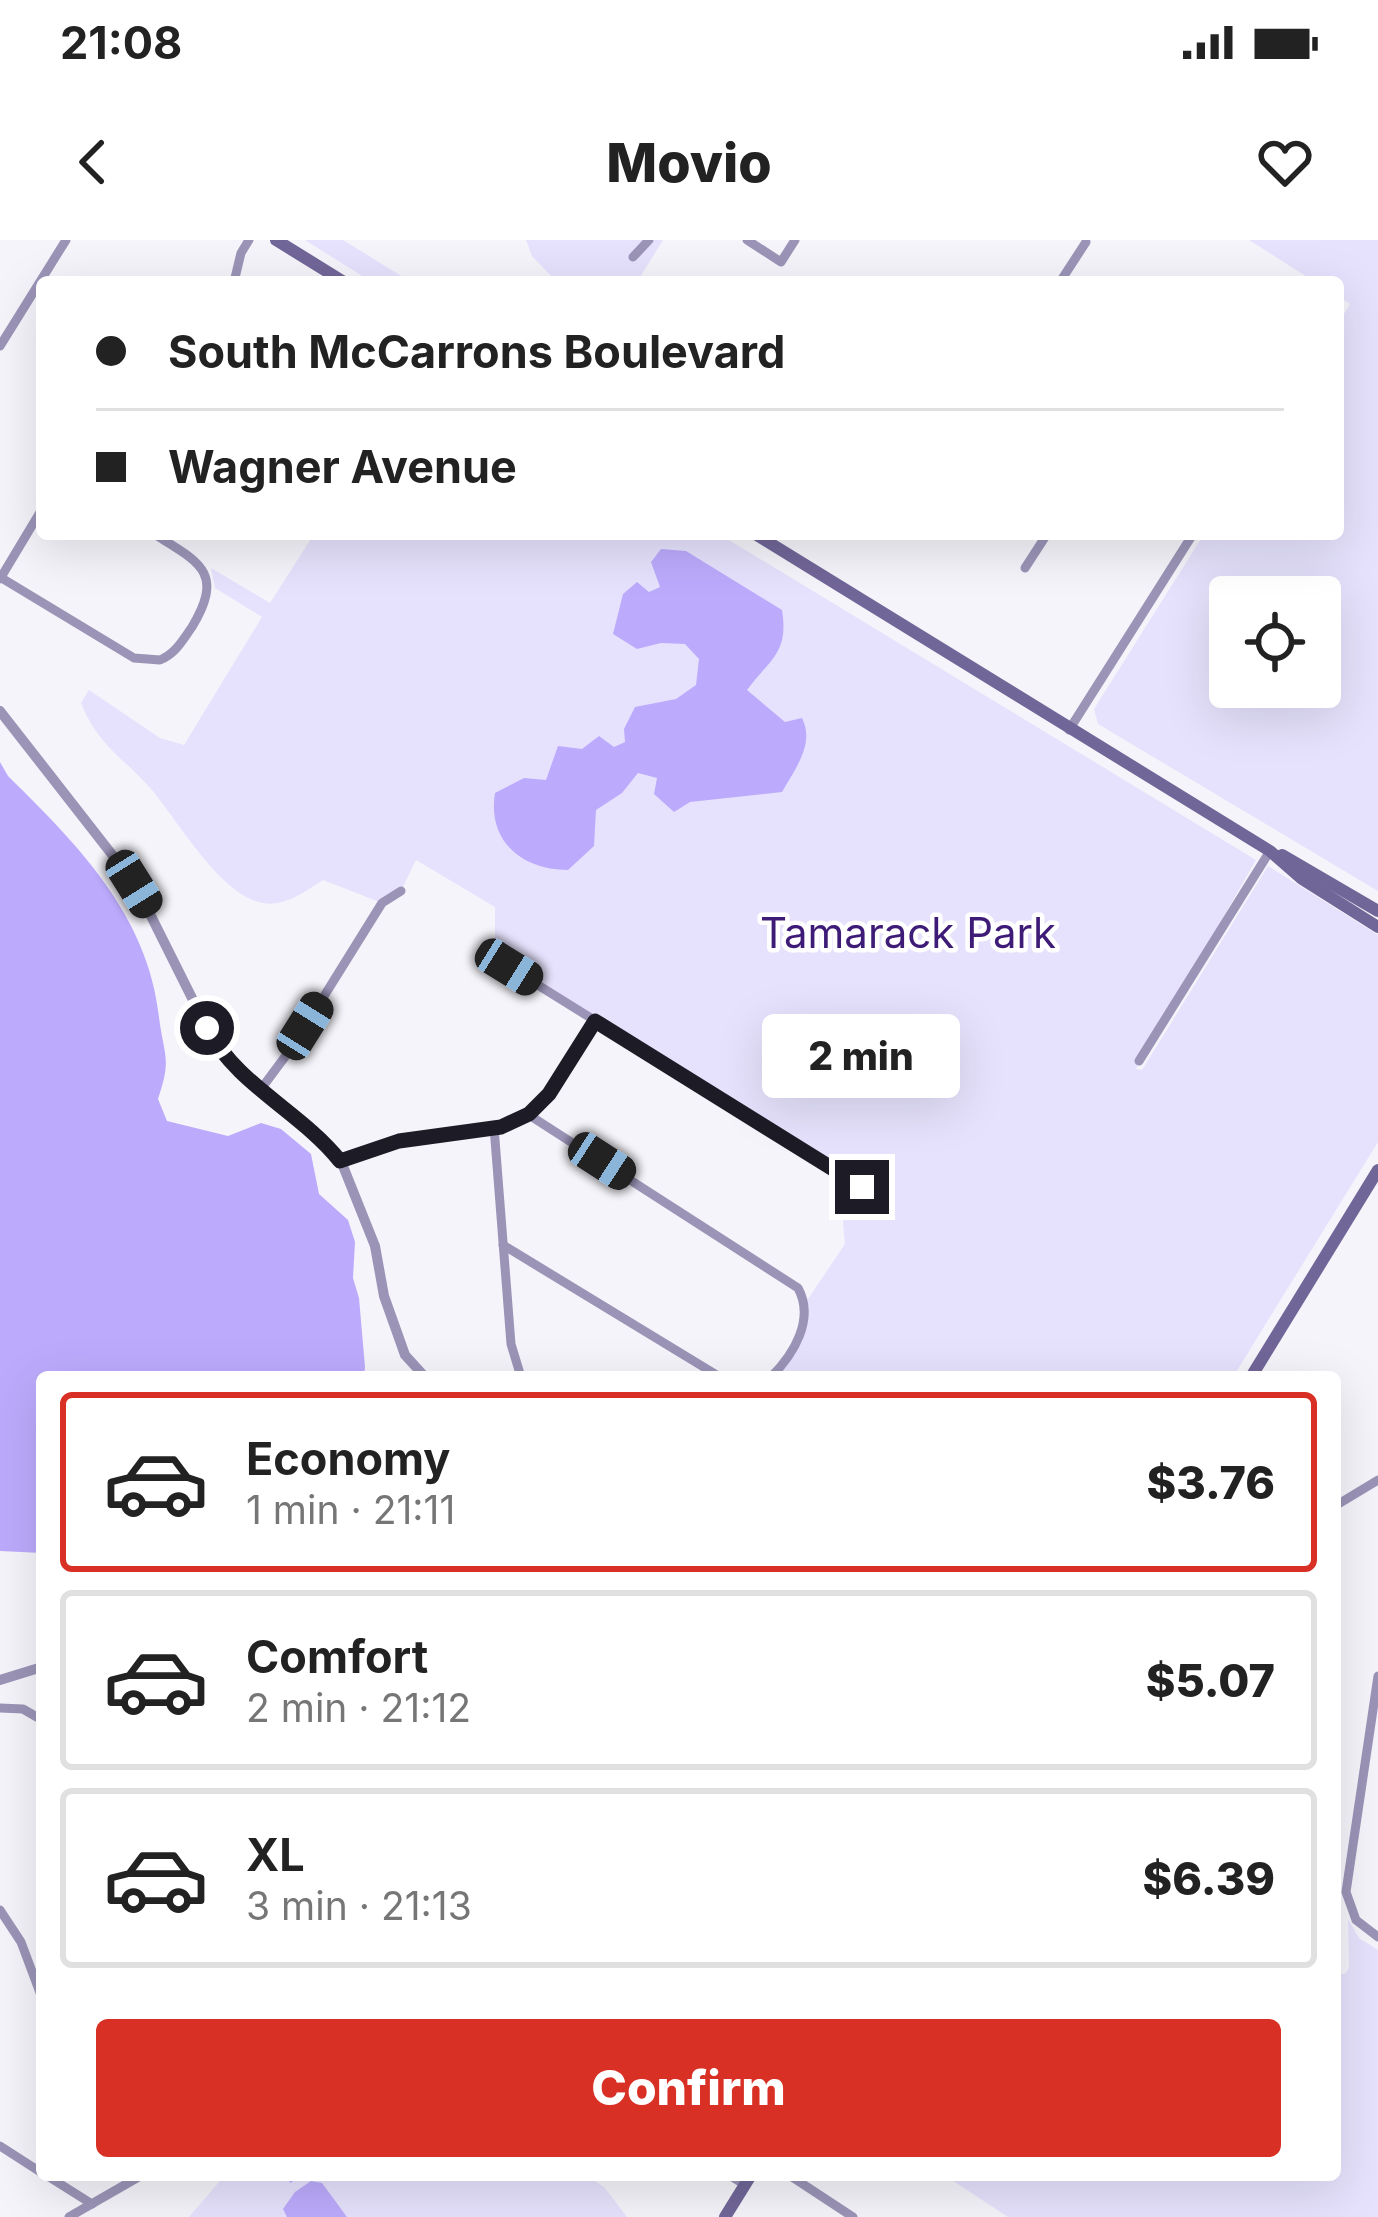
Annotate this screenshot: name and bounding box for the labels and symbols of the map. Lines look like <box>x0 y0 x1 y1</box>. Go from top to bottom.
car <box>100 844 168 924</box>
park label: Tamarack Park <box>760 907 1056 958</box>
car <box>469 933 549 1001</box>
car <box>271 986 339 1066</box>
route start <box>180 1001 234 1055</box>
callout: 2 min <box>763 1013 961 1097</box>
car <box>562 1126 642 1196</box>
route end <box>835 1160 889 1214</box>

